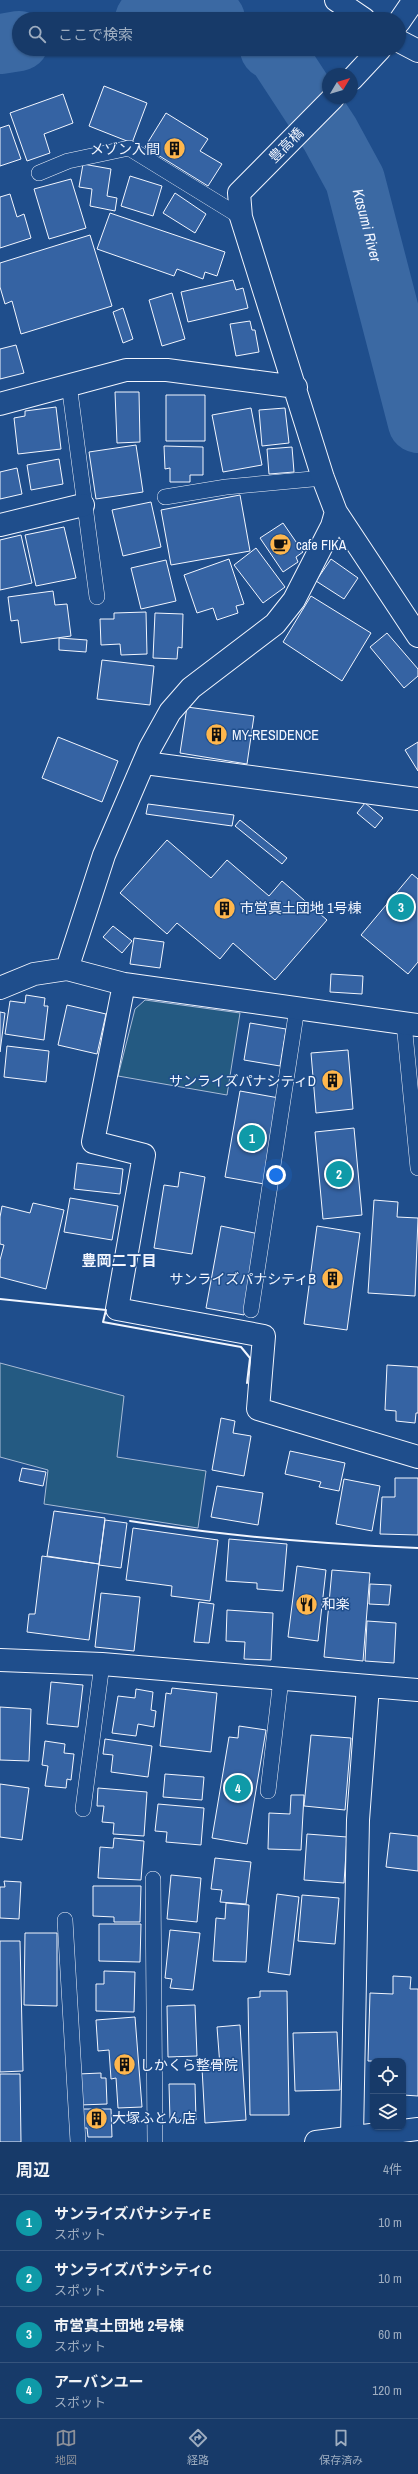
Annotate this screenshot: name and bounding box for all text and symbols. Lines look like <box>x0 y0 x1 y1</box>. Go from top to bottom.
search box <box>12 12 406 56</box>
icon: search <box>26 23 48 45</box>
text: ここで検索 <box>58 24 133 45</box>
north arrow <box>322 68 358 104</box>
street label: 豊高橋 <box>265 124 307 166</box>
building icon: メゾン入間 <box>162 136 188 162</box>
place label: メゾン入間 <box>90 140 160 158</box>
water label: Kasumi River <box>348 186 387 265</box>
cafe icon: cafe FIKA <box>268 532 294 558</box>
place label: cafe FIKA <box>296 536 347 554</box>
building icon: MY-RESIDENCE <box>204 722 230 748</box>
place label: MY-RESIDENCE <box>232 726 319 744</box>
pin: 3 <box>388 892 414 922</box>
building icon: 市営真土団地 1号棟 <box>212 895 238 921</box>
place label: 市営真土団地 1号棟 <box>240 899 362 917</box>
building icon: サンライズパナシティD <box>319 1068 345 1094</box>
place label: サンライズパナシティD <box>169 1072 316 1090</box>
pin: 1 <box>239 1123 265 1153</box>
pin: 2 <box>326 1159 352 1189</box>
your location <box>266 1165 286 1185</box>
district label: 豊岡二丁目 <box>81 1250 157 1271</box>
building icon: サンライズパナシティB <box>319 1266 345 1292</box>
place label: サンライズパナシティB <box>170 1270 316 1288</box>
restaurant icon: 和楽 <box>294 1591 320 1617</box>
place label: 和楽 <box>322 1595 350 1613</box>
pin: 4 <box>225 1773 251 1803</box>
building icon: しかくら整骨院 <box>112 2052 138 2078</box>
place label: しかくら整骨院 <box>140 2056 238 2074</box>
map controls <box>370 2058 406 2130</box>
button: locate <box>370 2058 406 2094</box>
button: layers <box>370 2094 406 2130</box>
building icon: 大塚ふとん店 <box>83 2105 109 2131</box>
place label: 大塚ふとん店 <box>112 2109 196 2127</box>
text: 周辺 <box>16 2158 50 2181</box>
text: 4件 <box>383 2161 402 2178</box>
text: サンライズパナシティE <box>54 2203 211 2224</box>
text: 1 <box>26 2214 32 2231</box>
text: 10 m <box>378 2214 402 2231</box>
text: スポット <box>54 2226 106 2243</box>
text: サンライズパナシティC <box>54 2259 212 2280</box>
text: 2 <box>26 2270 32 2287</box>
text: 10 m <box>378 2270 402 2287</box>
text: スポット <box>54 2282 106 2299</box>
text: 市営真土団地 2号棟 <box>54 2315 184 2336</box>
text: 3 <box>26 2326 32 2343</box>
text: 60 m <box>378 2326 402 2343</box>
text: スポット <box>54 2338 106 2355</box>
text: アーバンユー <box>54 2371 144 2392</box>
text: 4 <box>26 2382 32 2399</box>
text: 120 m <box>372 2382 402 2399</box>
text: スポット <box>54 2394 106 2411</box>
tab: 地図 <box>55 2427 77 2467</box>
tab: 経路 <box>187 2427 209 2467</box>
tab: 保存済み <box>319 2427 363 2467</box>

